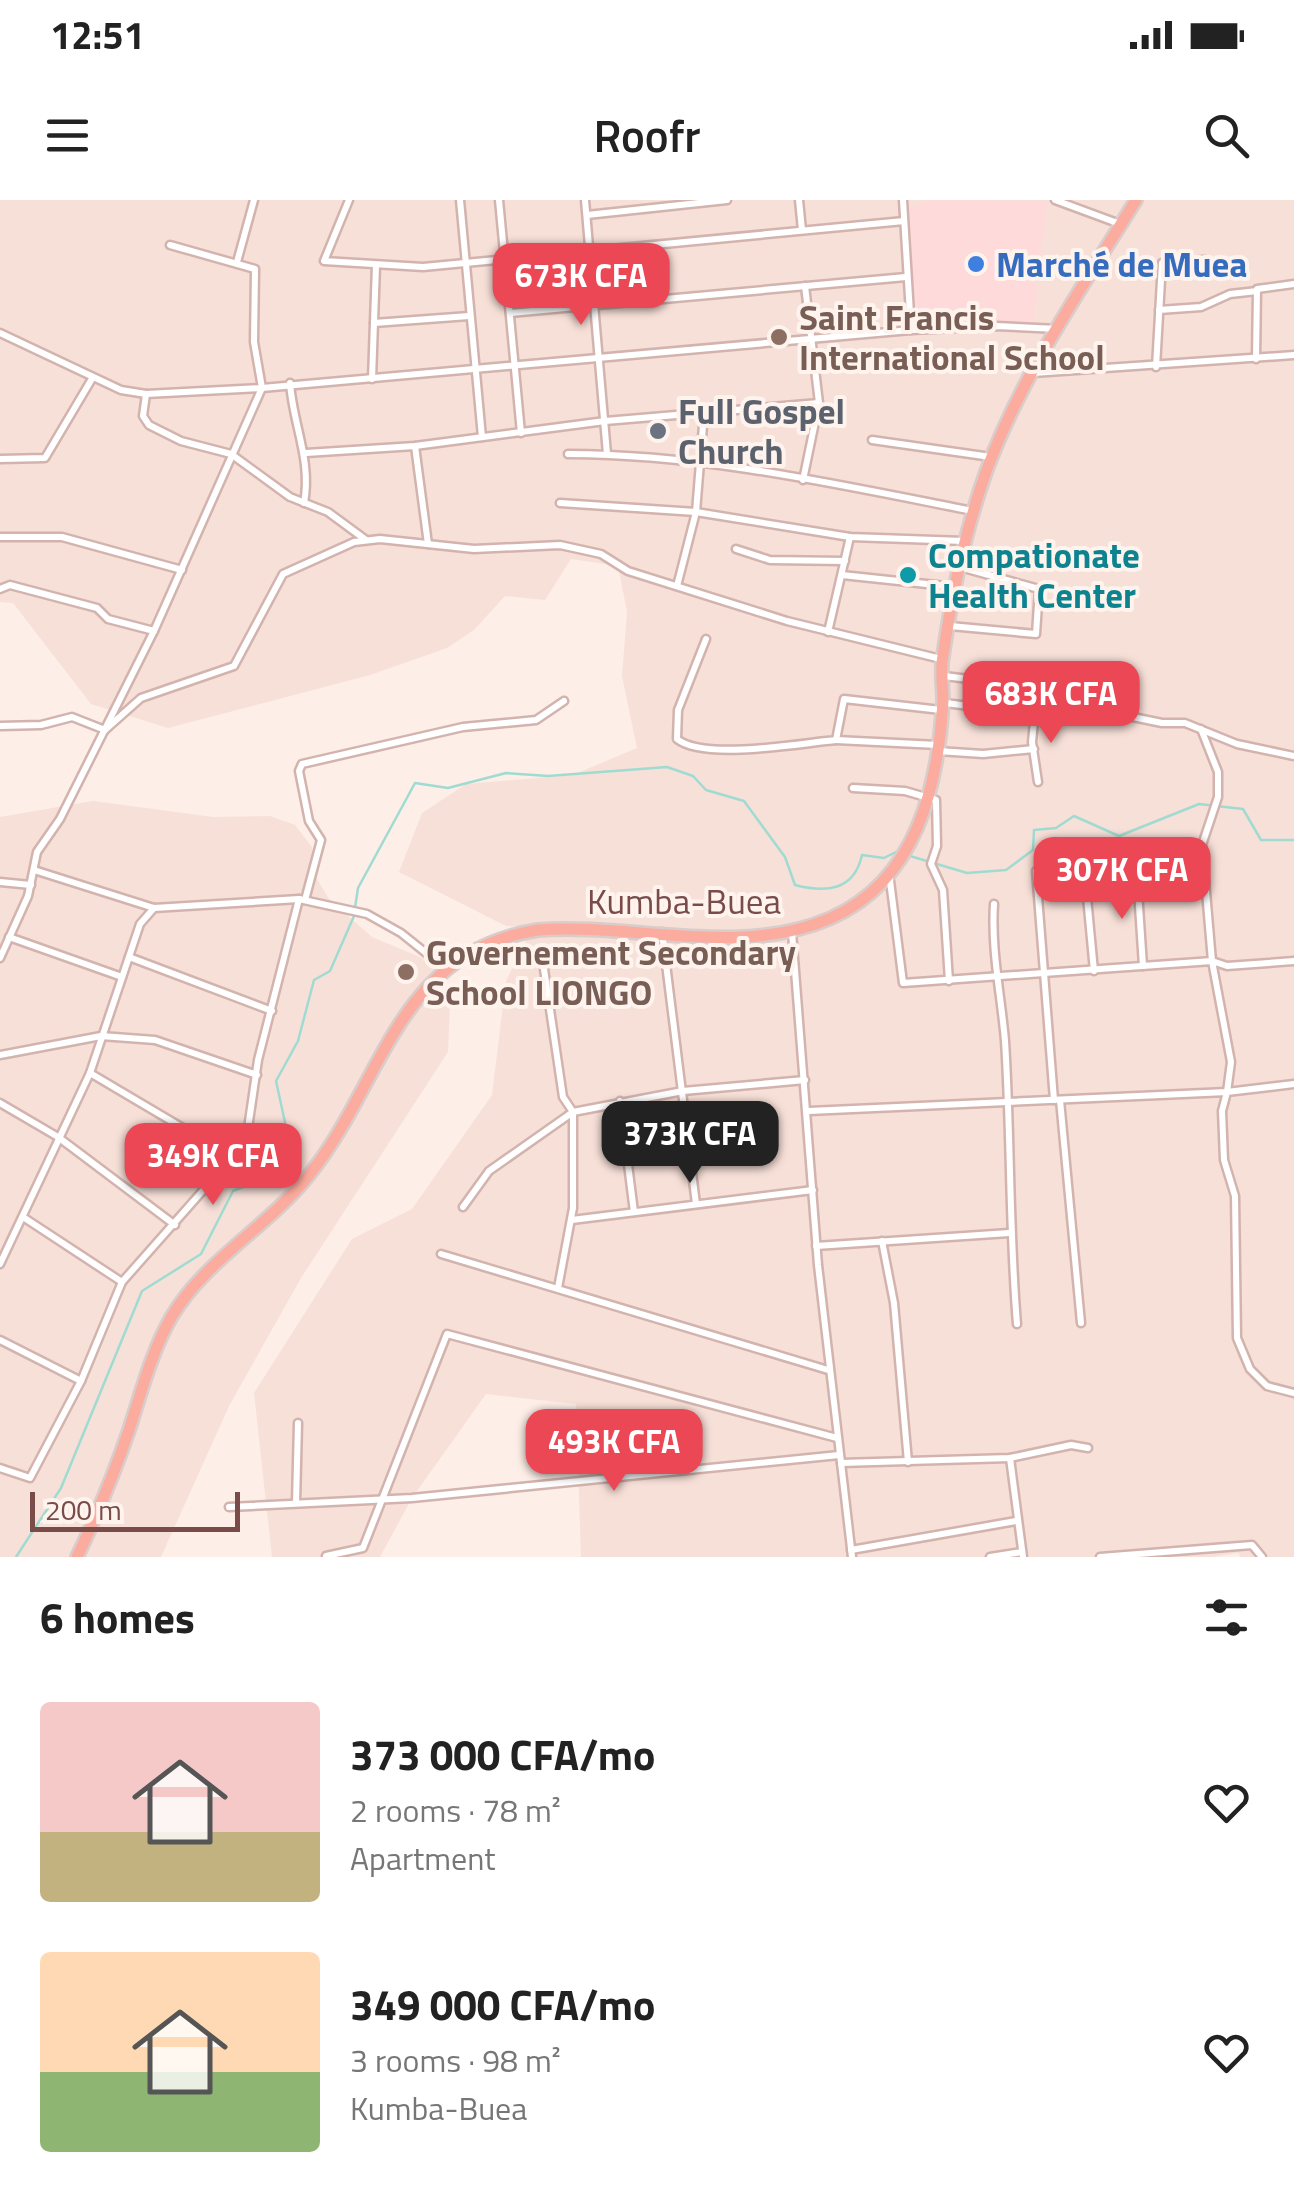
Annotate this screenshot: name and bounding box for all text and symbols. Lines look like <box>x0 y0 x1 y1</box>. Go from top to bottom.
text: 12:51 <box>50 6 145 64</box>
text: Roofr <box>594 101 700 169</box>
icon: menu <box>40 108 95 163</box>
icon: search <box>1199 108 1254 163</box>
place label: Marché de Muea <box>996 237 1247 291</box>
pin: 673K CFA <box>478 243 684 328</box>
text: 673K CFA <box>515 251 647 299</box>
marker: Marché de Muea <box>965 253 987 275</box>
place label: Saint Francis International School <box>799 290 1105 384</box>
marker: Saint Francis International School <box>768 326 790 348</box>
place label: Full Gospel Church <box>678 384 845 478</box>
marker: Full Gospel Church <box>647 420 669 442</box>
place label: Compationate Health Center <box>928 528 1140 622</box>
marker: Compationate Health Center <box>897 564 919 586</box>
pin: 683K CFA <box>948 661 1154 746</box>
text: 683K CFA <box>985 669 1117 717</box>
pin: 307K CFA <box>1019 837 1225 922</box>
text: 307K CFA <box>1056 845 1188 893</box>
street label: Kumba-Buea <box>587 874 781 928</box>
place label: Governement Secondary School LIONGO <box>426 925 796 1019</box>
marker: Governement Secondary School LIONGO <box>395 961 417 983</box>
pin: 373K CFA <box>587 1101 793 1186</box>
text: 373K CFA <box>624 1109 756 1157</box>
pin: 349K CFA <box>110 1123 316 1208</box>
text: 349K CFA <box>147 1131 279 1179</box>
pin: 493K CFA <box>511 1409 717 1494</box>
text: 493K CFA <box>548 1417 680 1465</box>
scale bar <box>30 1487 240 1532</box>
text: 200 m <box>45 1488 122 1531</box>
text: 6 homes <box>40 1585 195 1649</box>
icon: filters <box>1199 1590 1254 1645</box>
text: 373 000 CFA/mo <box>350 1722 655 1786</box>
icon: home <box>120 1742 240 1862</box>
icon: heart <box>1199 1775 1254 1830</box>
text: 2 rooms · 78 m² <box>350 1786 561 1834</box>
text: Apartment <box>350 1834 496 1882</box>
text: 349 000 CFA/mo <box>350 1972 655 2036</box>
icon: home <box>120 1992 240 2112</box>
icon: heart <box>1199 2025 1254 2080</box>
text: 3 rooms · 98 m² <box>350 2036 561 2084</box>
text: Kumba-Buea <box>350 2084 527 2132</box>

